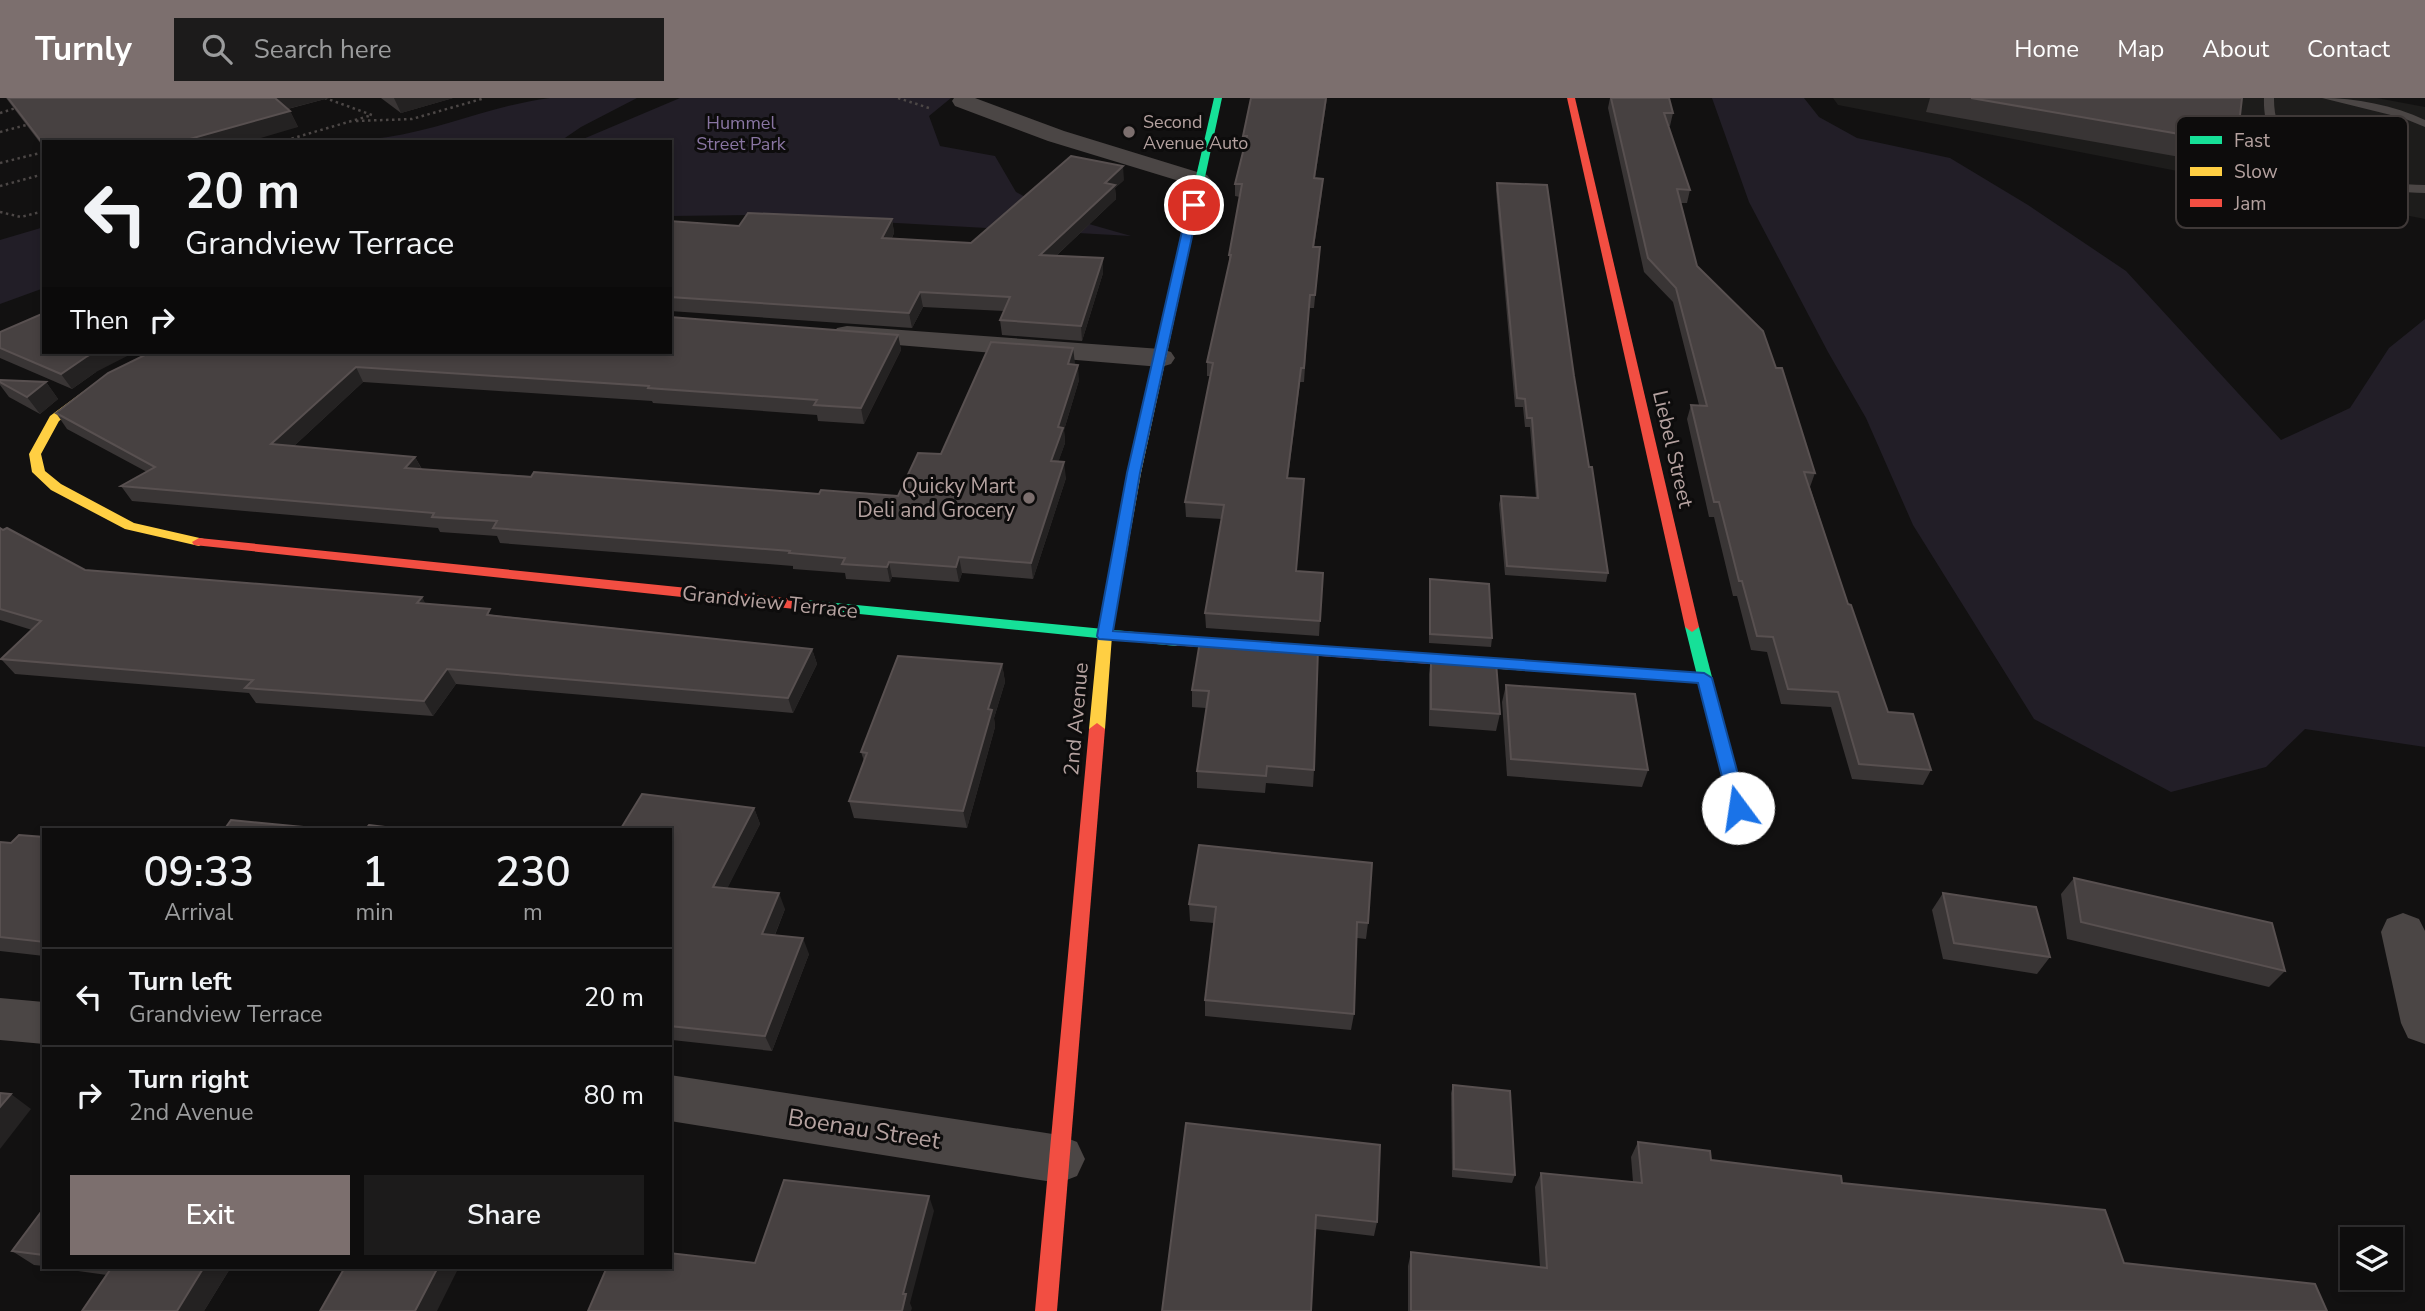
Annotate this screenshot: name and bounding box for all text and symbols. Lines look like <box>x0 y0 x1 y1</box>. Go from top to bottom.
search box <box>174 18 664 81</box>
text: Turnly <box>35 27 132 72</box>
icon: search <box>198 30 236 68</box>
text: Search here <box>254 32 392 67</box>
text: Home <box>2014 33 2079 65</box>
text: Map <box>2117 33 2164 65</box>
text: About <box>2202 33 2269 65</box>
text: Contact <box>2307 33 2390 65</box>
place label: Second Avenue Auto <box>1143 110 1248 155</box>
park label: Hummel Street Park <box>696 111 787 156</box>
legend <box>2176 116 2408 228</box>
marker: Second Avenue Auto <box>1121 124 1137 140</box>
text: Fast <box>2234 128 2270 154</box>
text: 20 m <box>185 158 300 225</box>
text: Slow <box>2234 159 2278 185</box>
icon: left <box>70 168 161 259</box>
pin <box>1164 175 1224 235</box>
icon: arrive <box>1175 186 1213 224</box>
text: Jam <box>2233 191 2267 217</box>
text: Grandview Terrace <box>185 222 454 265</box>
icon: right <box>143 301 181 339</box>
text: Then <box>70 303 129 338</box>
street label: Liebel Street <box>1646 387 1700 511</box>
place label: Quicky Mart Deli and Grocery <box>857 472 1016 524</box>
marker: Quicky Mart Deli and Grocery <box>1021 490 1037 506</box>
street label: Grandview Terrace <box>681 579 859 625</box>
street label: 2nd Avenue <box>1057 661 1095 777</box>
position arrow <box>1701 771 1775 845</box>
text: 09:33 <box>143 844 254 901</box>
text: 1 <box>362 844 387 901</box>
text: 230 <box>495 844 571 901</box>
text: Arrival <box>164 897 233 928</box>
text: min <box>356 897 394 928</box>
text: m <box>523 897 543 928</box>
text: Turn left <box>129 964 232 999</box>
icon: left <box>70 978 108 1016</box>
text: 20 m <box>584 980 644 1015</box>
text: Grandview Terrace <box>129 999 323 1030</box>
text: Turn right <box>129 1062 248 1097</box>
icon: right <box>70 1076 108 1114</box>
text: 80 m <box>584 1078 644 1113</box>
text: 2nd Avenue <box>129 1097 253 1128</box>
street label: Boenau Street <box>786 1101 943 1157</box>
button: Exit <box>70 1175 350 1255</box>
button: Share <box>364 1175 644 1255</box>
map controls <box>2340 1227 2403 1290</box>
button: layers <box>2340 1227 2403 1290</box>

